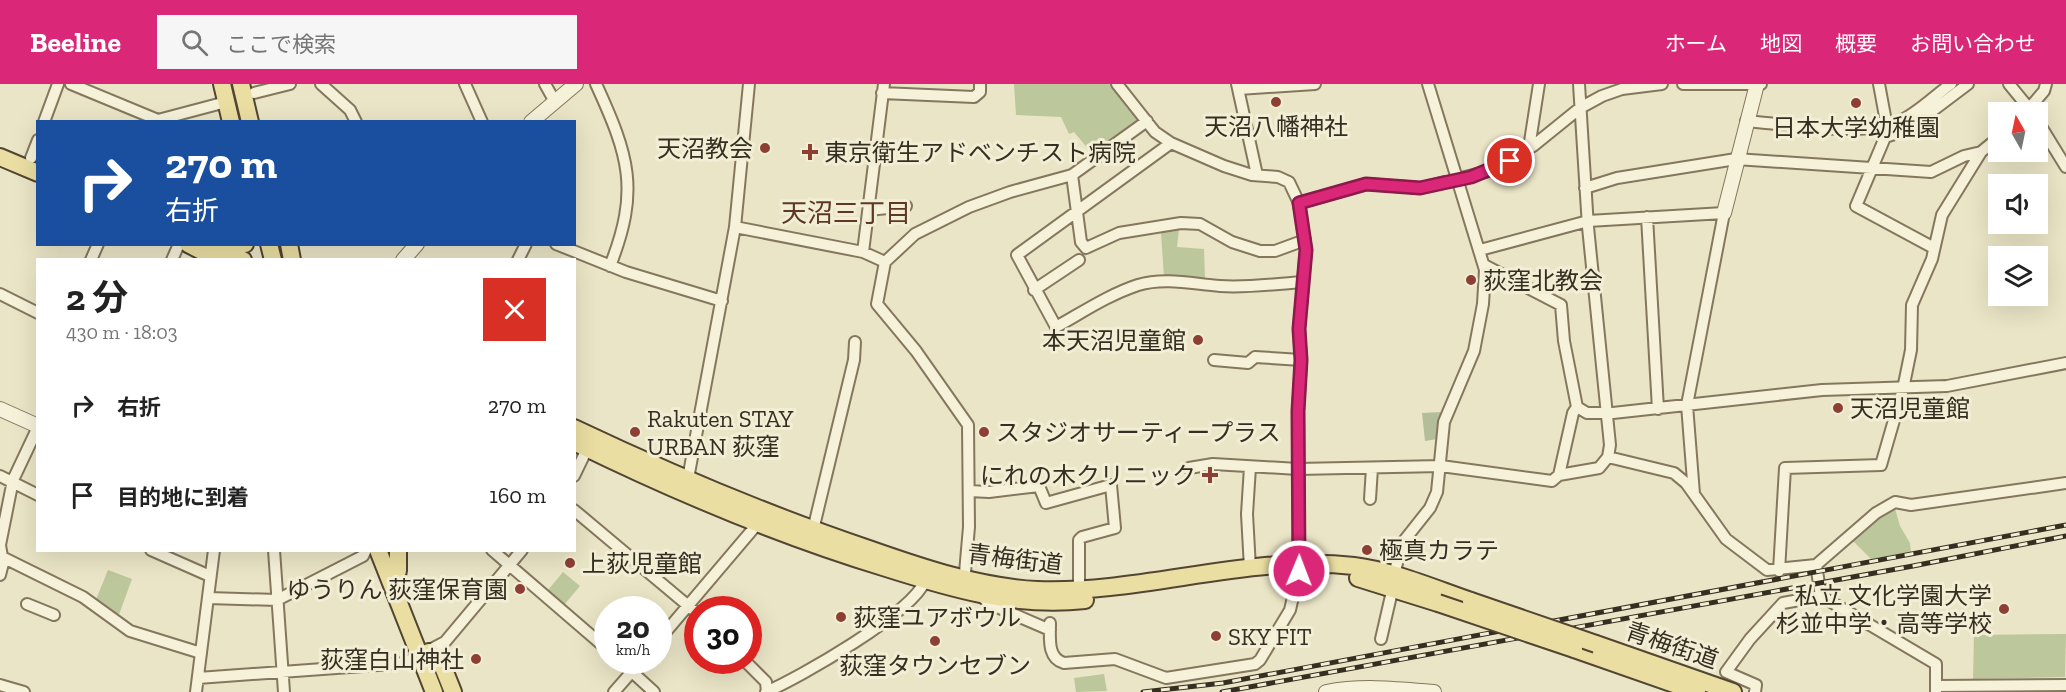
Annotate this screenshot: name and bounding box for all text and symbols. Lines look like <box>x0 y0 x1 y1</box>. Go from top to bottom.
search box <box>157 15 577 69</box>
text: Beeline <box>30 26 121 59</box>
icon: search <box>178 26 211 59</box>
text: ここで検索 <box>226 31 336 58</box>
text: ホーム <box>1665 31 1727 56</box>
text: 地図 <box>1760 31 1802 56</box>
text: 概要 <box>1835 31 1877 56</box>
text: お問い合わせ <box>1910 31 2036 56</box>
marker: 天沼八幡神社 <box>1269 95 1283 109</box>
marker: 日本大学幼稚園 <box>1849 96 1863 110</box>
north arrow <box>1988 102 2048 162</box>
map controls <box>1988 102 2048 306</box>
place label: 天沼八幡神社 <box>1204 112 1348 141</box>
place label: 日本大学幼稚園 <box>1772 113 1940 142</box>
place label: 天沼教会 <box>657 134 753 163</box>
pin <box>1484 135 1535 186</box>
text: 270 m <box>165 138 277 189</box>
place label: 東京衛生アドベンチスト病院 <box>824 138 1136 167</box>
marker: 天沼教会 <box>758 141 772 155</box>
marker: 東京衛生アドベンチスト病院 <box>801 143 819 161</box>
icon: right <box>66 144 144 222</box>
icon: arrive <box>1493 144 1526 177</box>
button: sound <box>1988 174 2048 234</box>
text: 右折 <box>165 195 219 227</box>
district label: 天沼三丁目 <box>781 197 911 229</box>
button: layers <box>1988 246 2048 306</box>
place label: 荻窪北教会 <box>1483 266 1603 295</box>
marker: 荻窪北教会 <box>1464 273 1478 287</box>
text: 2 分 <box>66 276 128 319</box>
button: close <box>483 278 546 341</box>
text: 430 m · 18:03 <box>66 320 178 344</box>
place label: 本天沼児童館 <box>1042 326 1186 355</box>
marker: 本天沼児童館 <box>1191 333 1205 347</box>
icon: right <box>66 389 99 422</box>
text: 270 m <box>488 392 546 419</box>
text: 右折 <box>117 394 161 421</box>
place label: 天沼児童館 <box>1850 394 1970 423</box>
marker: 天沼児童館 <box>1831 401 1845 415</box>
place label: Rakuten STAY URBAN 荻窪 <box>647 404 794 461</box>
place label: スタジオサーティープラス <box>996 418 1281 447</box>
marker: Rakuten STAY URBAN 荻窪 <box>628 425 642 439</box>
marker: スタジオサーティープラス <box>977 425 991 439</box>
place label: にれの木クリニック <box>980 461 1196 490</box>
marker: にれの木クリニック <box>1201 466 1219 484</box>
icon: arrive <box>66 479 99 512</box>
text: 160 m <box>489 482 546 509</box>
text: 目的地に到着 <box>117 484 249 511</box>
place label: 極真カラテ <box>1379 536 1499 565</box>
street label: 青梅街道 <box>966 539 1064 579</box>
position arrow <box>1267 539 1331 603</box>
marker: 極真カラテ <box>1360 543 1374 557</box>
place label: 上荻児童館 <box>582 549 702 578</box>
marker: 上荻児童館 <box>563 556 577 570</box>
place label: ゆうりん 荻窪保育園 <box>287 575 508 604</box>
place label: 私立 文化学園大学 杉並中学・高等学校 <box>1776 581 1992 638</box>
marker: ゆうりん 荻窪保育園 <box>513 582 527 596</box>
speed limit sign: 30 <box>684 596 762 674</box>
marker: 私立 文化学園大学 杉並中学・高等学校 <box>1997 602 2011 616</box>
place label: 荻窪ユアボウル <box>853 603 1021 632</box>
text: 20 <box>616 610 650 646</box>
marker: 荻窪ユアボウル <box>834 610 848 624</box>
street label: 青梅街道 <box>1622 616 1722 674</box>
place label: SKY FIT <box>1228 622 1312 651</box>
marker: SKY FIT <box>1209 629 1223 643</box>
marker: 荻窪タウンセブン <box>928 634 942 648</box>
text: km/h <box>616 641 650 659</box>
place label: 荻窪白山神社 <box>320 645 464 674</box>
place label: 荻窪タウンセブン <box>839 651 1031 680</box>
marker: 荻窪白山神社 <box>469 652 483 666</box>

